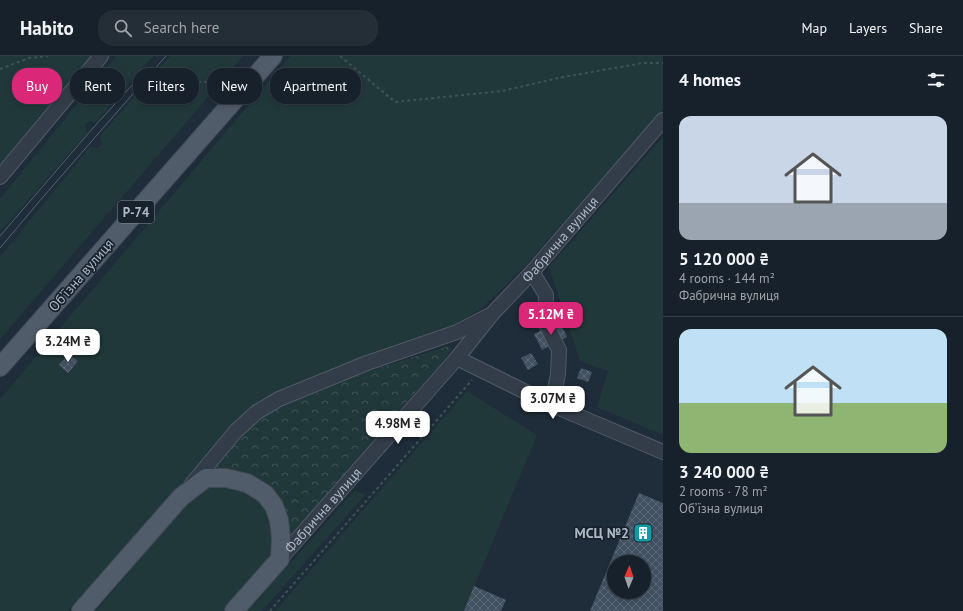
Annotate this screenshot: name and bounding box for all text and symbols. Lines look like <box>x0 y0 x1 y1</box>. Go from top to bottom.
search box <box>98 10 378 46</box>
text: Habito <box>20 16 74 40</box>
icon: search <box>112 17 134 39</box>
text: Search here <box>144 18 219 37</box>
text: Map <box>801 19 827 37</box>
text: Layers <box>849 19 887 37</box>
text: Share <box>909 19 943 37</box>
chip: Buy <box>12 68 62 104</box>
chip: Rent <box>70 68 125 104</box>
chip: Filters <box>133 68 199 104</box>
chip: New <box>207 68 262 104</box>
chip: Apartment <box>270 68 361 104</box>
text: 4 homes <box>679 69 741 91</box>
icon: filters <box>925 69 947 91</box>
icon: home <box>777 142 849 214</box>
street label: Фабрична вулиця <box>518 193 602 286</box>
road number: Р-74 <box>118 201 154 223</box>
street label: Обʼїзна вулиця <box>45 235 117 315</box>
text: 5 120 000 ₴ <box>679 248 769 270</box>
text: 4 rooms · 144 m² <box>679 270 775 287</box>
text: Фабрична вулиця <box>679 287 779 304</box>
pin: 5.12M ₴ <box>514 302 588 336</box>
text: 5.12M ₴ <box>528 306 574 323</box>
pin: 3.24M ₴ <box>31 329 105 363</box>
text: 3.24M ₴ <box>45 333 91 350</box>
icon: home <box>777 355 849 427</box>
pin: 3.07M ₴ <box>516 386 590 420</box>
text: 3.07M ₴ <box>530 390 576 407</box>
pin: 4.98M ₴ <box>361 411 435 445</box>
text: 4.98M ₴ <box>375 415 421 432</box>
text: 3 240 000 ₴ <box>679 461 769 483</box>
street label: Фабрична вулиця <box>280 464 365 557</box>
text: 2 rooms · 78 m² <box>679 483 768 500</box>
text: Обʼїзна вулиця <box>679 500 763 517</box>
building icon: МСЦ №2 <box>632 522 654 544</box>
place label: МСЦ №2 <box>575 524 629 542</box>
north arrow <box>607 555 651 599</box>
map controls <box>607 555 651 599</box>

